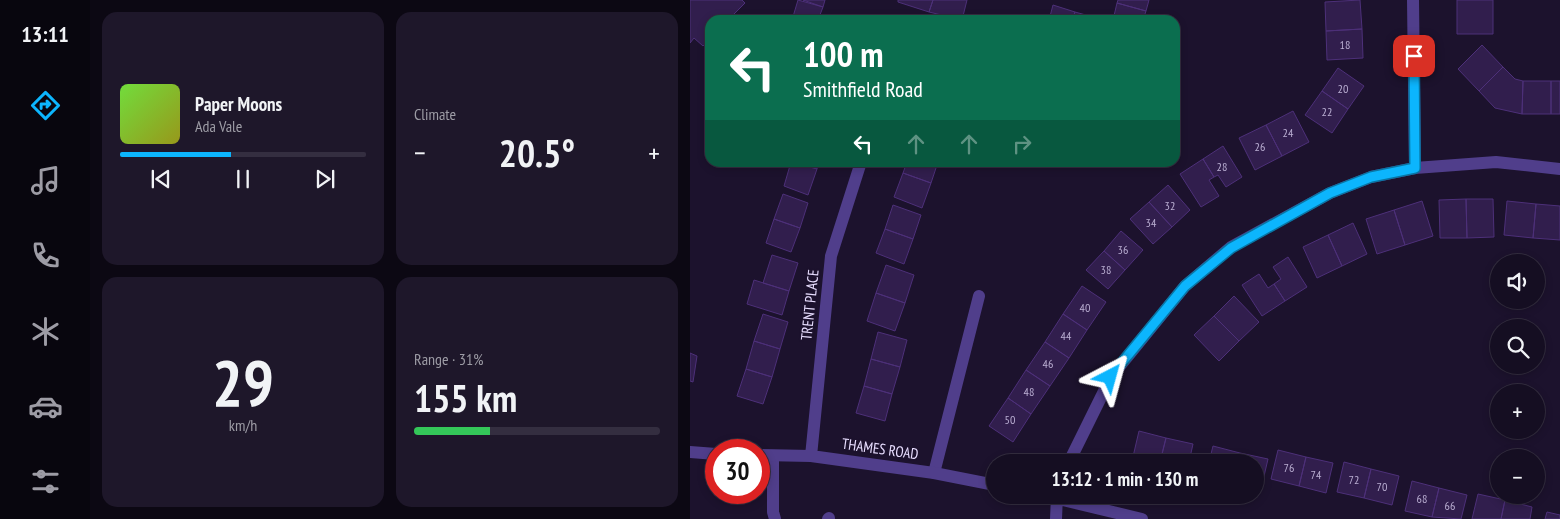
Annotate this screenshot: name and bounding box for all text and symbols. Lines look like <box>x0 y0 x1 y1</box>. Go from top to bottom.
text: 13:11 <box>21 20 69 48</box>
text: 100 m <box>803 31 884 77</box>
icon: left <box>720 35 785 100</box>
pin <box>1393 35 1435 77</box>
house number: 18 <box>1340 37 1350 52</box>
icon: arrive <box>1400 42 1428 70</box>
text: Smithfield Road <box>803 75 923 103</box>
house number: 20 <box>1338 81 1348 96</box>
icon: directions <box>28 88 63 123</box>
text: Paper Moons <box>195 92 282 116</box>
text: Climate <box>414 104 456 124</box>
house number: 22 <box>1322 104 1332 119</box>
text: Ada Vale <box>195 116 242 136</box>
house number: 24 <box>1283 125 1294 140</box>
text: 20.5° <box>499 128 575 177</box>
icon: left <box>849 130 877 158</box>
icon: ahead <box>902 130 930 158</box>
icon: ahead <box>955 130 983 158</box>
icon: right <box>1008 130 1036 158</box>
text: − <box>414 134 426 171</box>
text: + <box>648 134 660 171</box>
house number: 26 <box>1255 139 1265 154</box>
house number: 28 <box>1217 159 1227 174</box>
icon: music <box>28 163 63 198</box>
icon: previous <box>147 165 175 193</box>
icon: pause <box>229 165 257 193</box>
icon: next <box>311 165 339 193</box>
house number: 32 <box>1165 198 1175 213</box>
house number: 34 <box>1146 215 1157 230</box>
icon: phone <box>28 238 63 273</box>
house number: 36 <box>1118 242 1128 257</box>
map controls <box>1490 254 1545 504</box>
button: sound <box>1490 254 1545 309</box>
house number: 38 <box>1101 262 1111 277</box>
street label: TRENT PLACE <box>796 269 823 341</box>
house number: 40 <box>1080 300 1090 315</box>
icon: climate <box>28 314 63 349</box>
button: search <box>1490 319 1545 374</box>
house number: 44 <box>1061 328 1072 343</box>
text: 29 <box>212 340 274 424</box>
text: Range · 31% <box>414 349 483 369</box>
position arrow <box>1083 350 1135 402</box>
house number: 46 <box>1043 356 1053 371</box>
text: 155 km <box>414 373 517 422</box>
house number: 48 <box>1024 384 1034 399</box>
button: + <box>1490 384 1545 439</box>
icon: car <box>28 389 63 424</box>
house number: 50 <box>1005 412 1015 427</box>
text: km/h <box>229 415 257 435</box>
street label: THAMES ROAD <box>841 434 920 463</box>
speed limit sign: 30 <box>705 439 770 504</box>
button: − <box>1490 449 1545 504</box>
house number: 76 <box>1284 460 1294 475</box>
icon: filters <box>28 464 63 499</box>
text: 13:12 · 1 min · 130 m <box>1052 467 1198 491</box>
house number: 74 <box>1311 467 1322 482</box>
house number: 72 <box>1349 472 1359 487</box>
house number: 70 <box>1377 479 1387 494</box>
house number: 68 <box>1417 491 1427 506</box>
house number: 66 <box>1445 498 1455 513</box>

